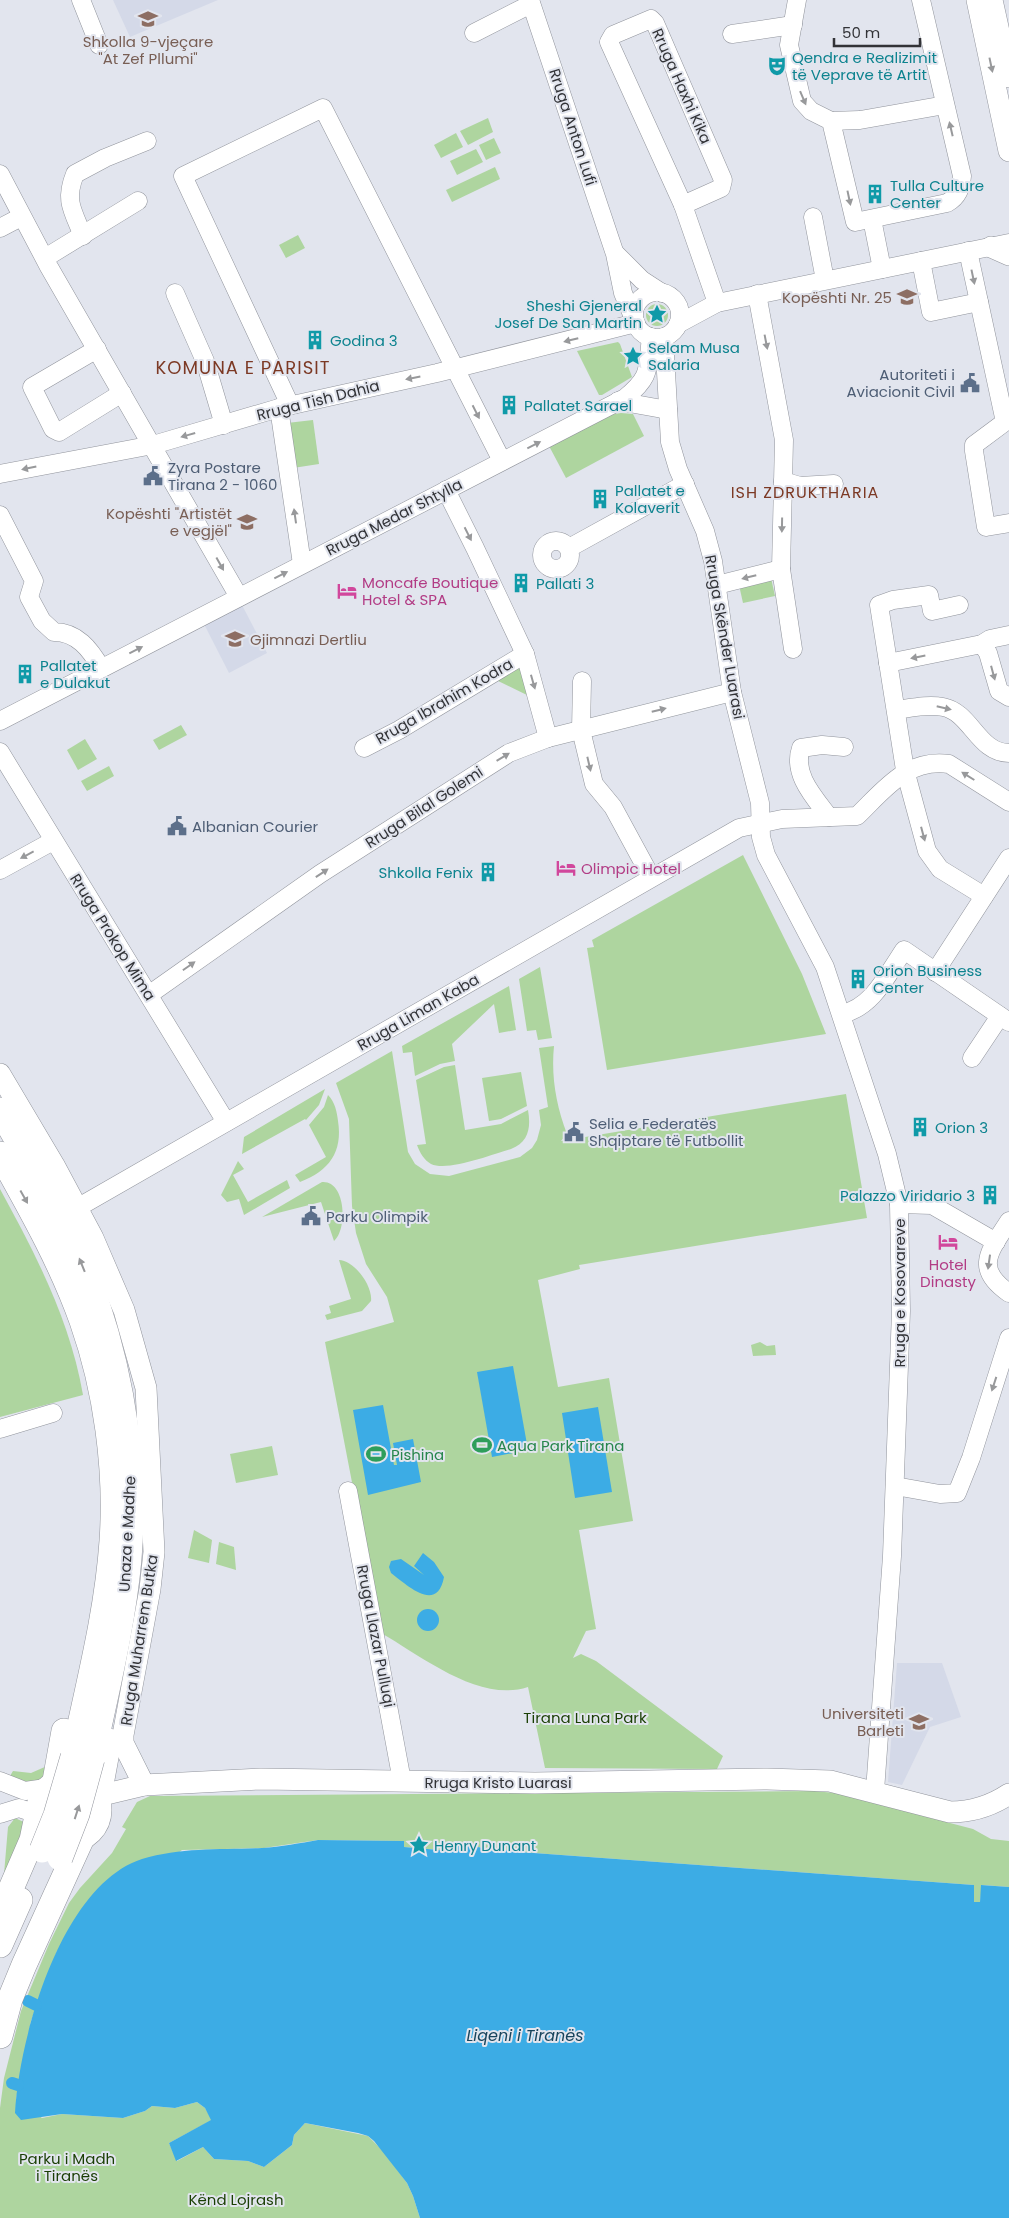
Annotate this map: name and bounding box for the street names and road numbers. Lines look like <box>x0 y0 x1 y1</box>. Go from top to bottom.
street label: Rruga Haxhi Kika <box>647 25 717 147</box>
street label: Rruga Anton Lufi <box>544 66 602 188</box>
street label: Rruga Tish Dahia <box>254 375 382 425</box>
street label: Rruga Medar Shtylla <box>322 473 466 561</box>
street label: Rruga Skënder Luarasi <box>700 553 750 721</box>
street label: Rruga Ibrahim Kodra <box>371 653 517 749</box>
street label: Rruga Bilal Golemi <box>361 761 487 853</box>
street label: Rruga Prokop Mima <box>65 869 161 1005</box>
street label: Rruga Liman Kaba <box>353 969 483 1055</box>
street label: Rruga e Kosovareve <box>889 1218 910 1368</box>
street label: Unaza e Madhe <box>113 1475 141 1593</box>
street label: Rruga Muharrem Butka <box>115 1553 163 1727</box>
street label: Rruga Llazar Pulluqi <box>352 1563 400 1709</box>
street label: Rruga Kristo Luarasi <box>424 1772 572 1793</box>

